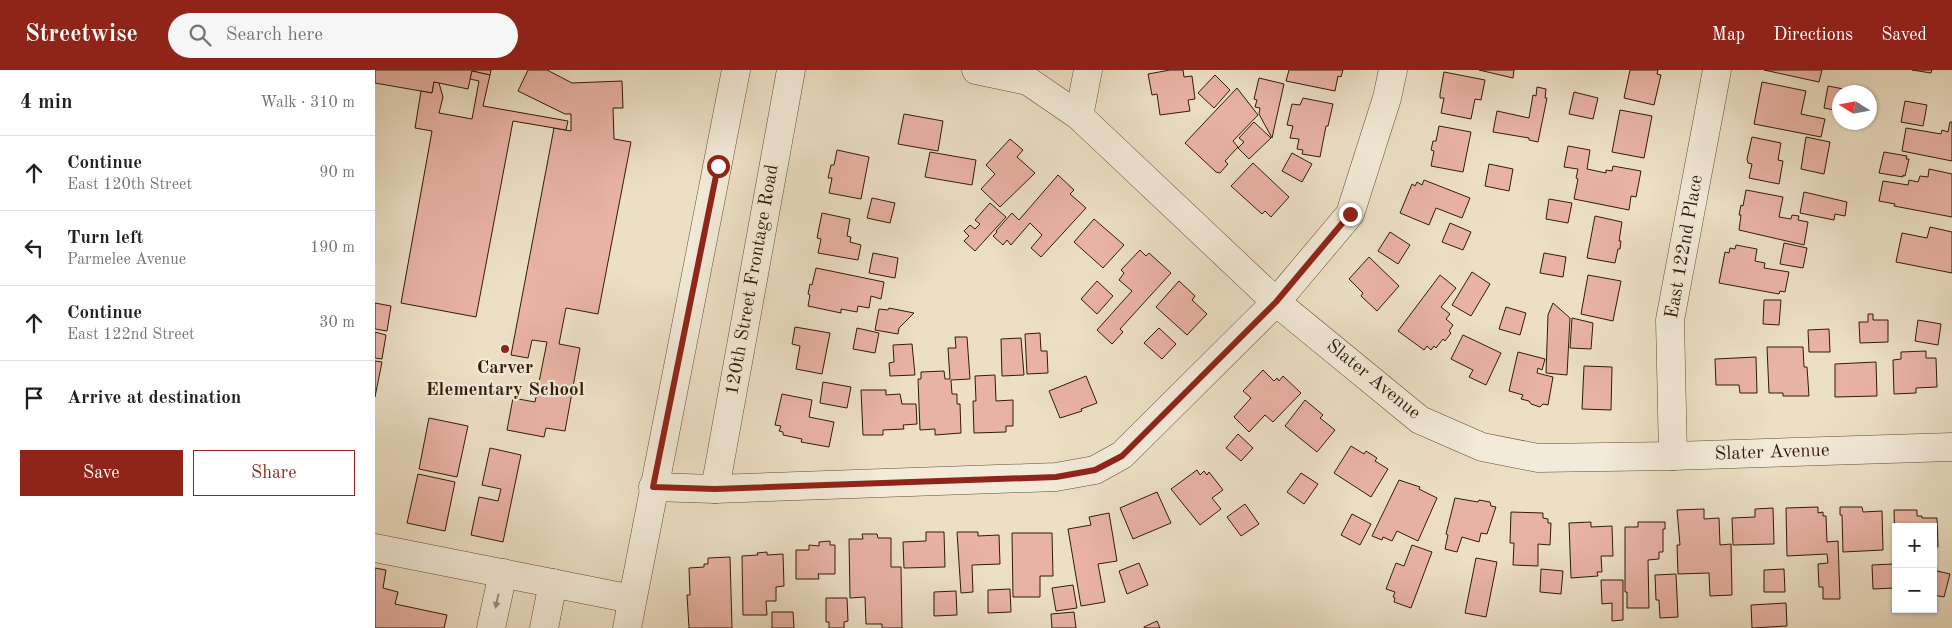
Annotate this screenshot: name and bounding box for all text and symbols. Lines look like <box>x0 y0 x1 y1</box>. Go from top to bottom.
search box <box>168 13 518 58</box>
icon: search <box>186 21 214 49</box>
text: Streetwise <box>25 23 138 47</box>
text: Search here <box>226 26 323 45</box>
text: Map <box>1712 26 1745 44</box>
text: Directions <box>1773 26 1853 44</box>
text: Saved <box>1881 26 1927 44</box>
north arrow <box>1832 85 1877 130</box>
text: 4 min <box>20 92 73 113</box>
text: Walk · 310 m <box>260 95 355 111</box>
text: Continue <box>67 154 142 173</box>
route start <box>707 155 730 178</box>
icon: ahead <box>20 159 48 187</box>
street label: 120th Street Frontage Road <box>723 163 783 397</box>
text: 90 m <box>319 165 355 181</box>
street label: East 122nd Place <box>1663 174 1707 320</box>
text: East 120th Street <box>67 177 192 193</box>
route end <box>1339 203 1362 226</box>
text: Turn left <box>67 229 144 248</box>
icon: left <box>20 234 48 262</box>
text: 190 m <box>310 240 355 256</box>
text: Parmelee Avenue <box>67 252 186 268</box>
text: Continue <box>67 304 142 323</box>
icon: ahead <box>20 309 48 337</box>
text: 30 m <box>319 315 355 331</box>
text: East 122nd Street <box>67 327 195 343</box>
street label: Slater Avenue <box>1322 336 1424 424</box>
marker: Carver Elementary School <box>499 343 511 355</box>
place label: Carver Elementary School <box>425 359 585 400</box>
icon: arrive <box>20 384 48 412</box>
text: Arrive at destination <box>67 389 241 408</box>
street label: Slater Avenue <box>1714 441 1830 465</box>
button: Save <box>20 450 183 496</box>
button: Share <box>193 450 355 496</box>
map controls <box>1892 523 1937 613</box>
button: + <box>1892 523 1937 568</box>
button: − <box>1892 568 1937 613</box>
one-way arrow <box>493 593 501 608</box>

